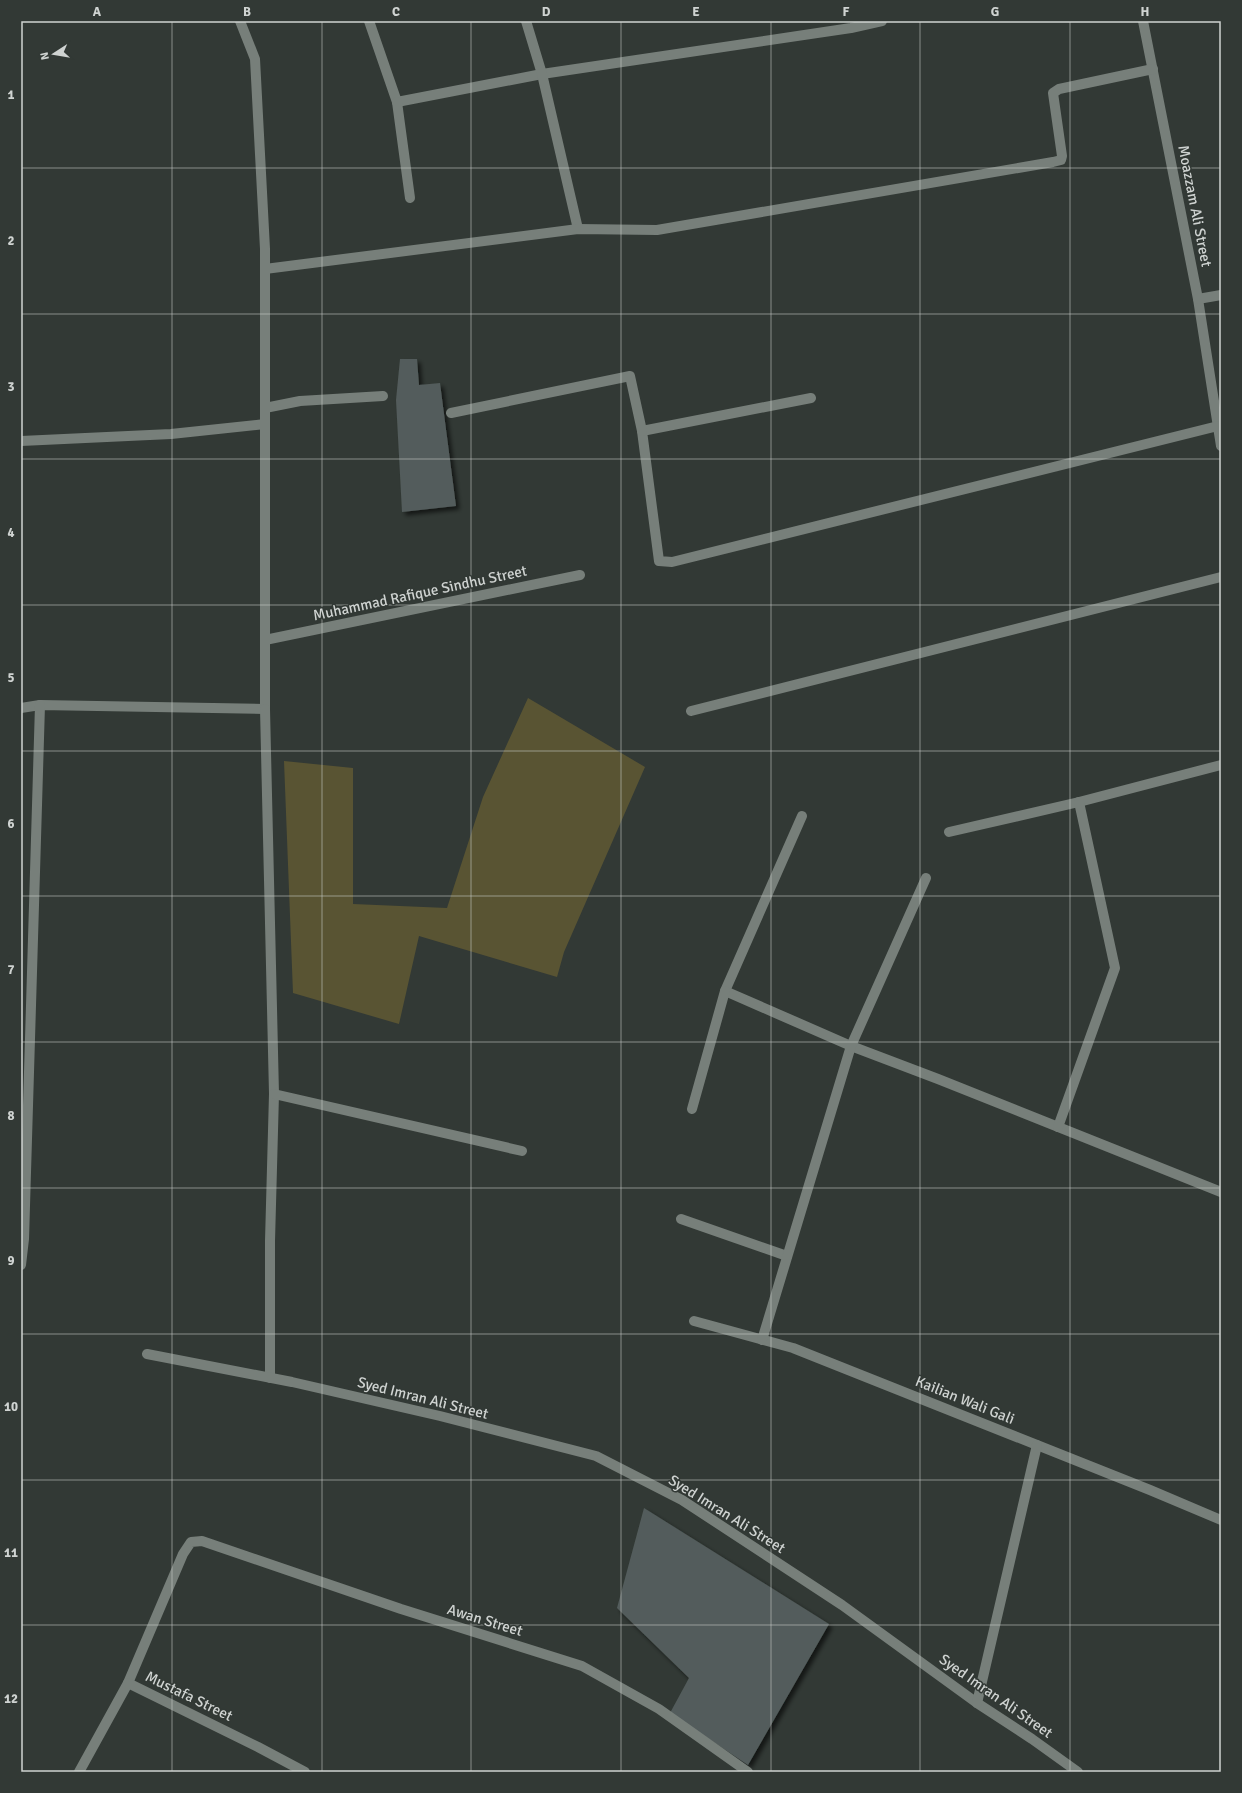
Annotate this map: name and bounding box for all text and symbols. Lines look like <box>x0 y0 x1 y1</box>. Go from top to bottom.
text: A <box>93 4 102 20</box>
text: B <box>243 4 251 20</box>
text: C <box>392 4 400 20</box>
text: D <box>542 4 551 20</box>
text: E <box>692 4 700 20</box>
text: F <box>843 4 850 20</box>
text: G <box>991 4 999 20</box>
text: H <box>1141 4 1149 20</box>
north arrow <box>34 34 74 74</box>
text: N <box>38 51 52 61</box>
text: 1 <box>7 87 15 103</box>
street label: Moazzam Ali Street <box>1174 144 1216 268</box>
text: 2 <box>7 233 15 249</box>
text: 3 <box>7 379 15 395</box>
text: 4 <box>7 525 15 541</box>
street label: Muhammad Rafique Sindhu Street <box>311 562 529 624</box>
text: 5 <box>7 670 15 686</box>
text: 6 <box>7 816 15 832</box>
text: 7 <box>7 962 15 978</box>
text: 8 <box>7 1108 15 1124</box>
text: 9 <box>7 1253 15 1269</box>
street label: Kailian Wali Gali <box>913 1372 1017 1428</box>
street label: Syed Imran Ali Street <box>356 1373 490 1423</box>
text: 10 <box>4 1399 18 1415</box>
street label: Syed Imran Ali Street <box>665 1471 789 1557</box>
text: 11 <box>4 1545 18 1561</box>
street label: Awan Street <box>445 1600 525 1640</box>
street label: Syed Imran Ali Street <box>936 1650 1056 1742</box>
street label: Mustafa Street <box>142 1667 236 1725</box>
text: 12 <box>4 1691 18 1707</box>

